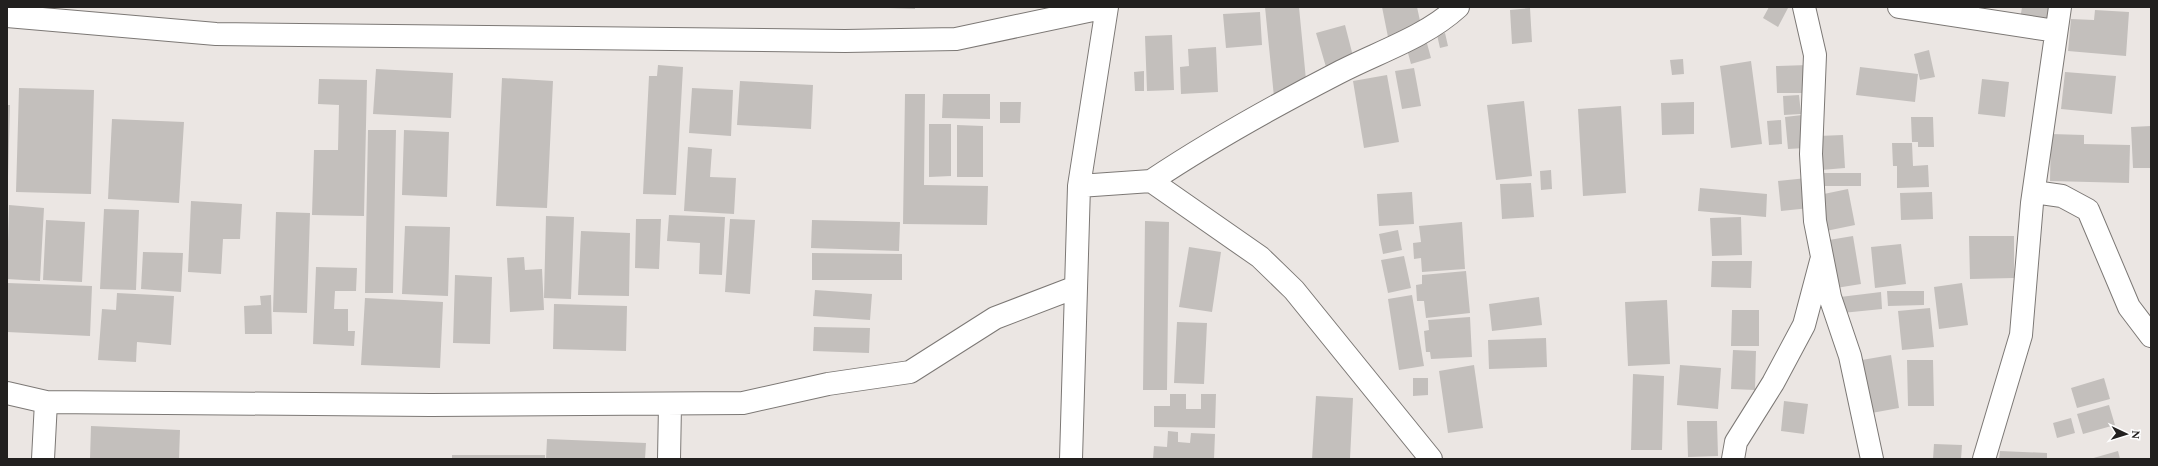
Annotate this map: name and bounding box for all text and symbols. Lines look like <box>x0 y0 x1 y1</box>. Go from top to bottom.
north arrow <box>2106 414 2146 454</box>
text: N <box>2127 430 2144 440</box>

